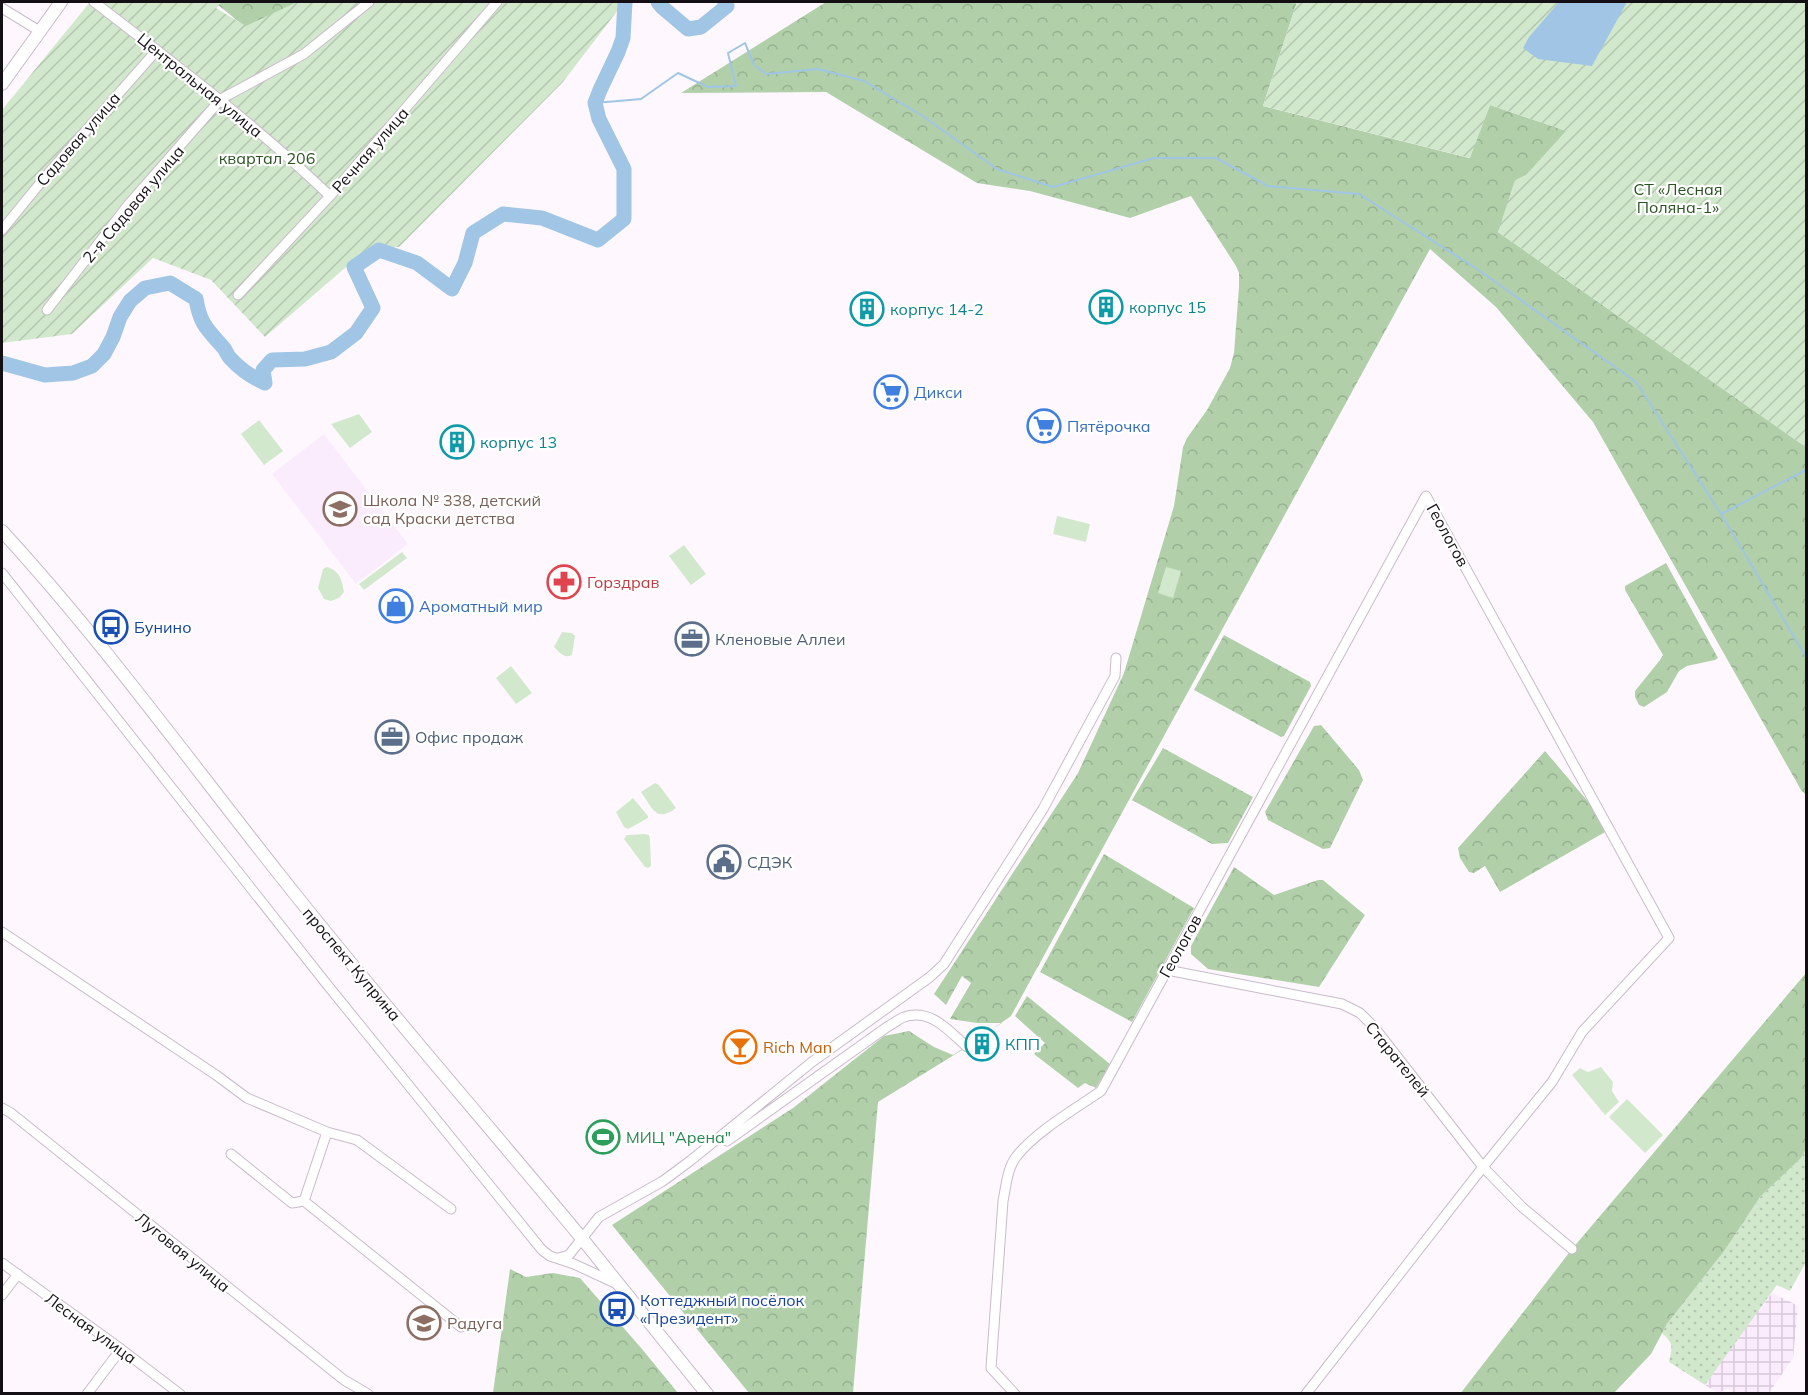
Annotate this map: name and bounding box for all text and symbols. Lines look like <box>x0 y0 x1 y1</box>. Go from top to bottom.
street label: Центральная улица <box>133 28 267 142</box>
street label: Садовая улица <box>32 88 124 190</box>
street label: Речная улица <box>327 103 413 197</box>
street label: 2-я Садовая улица <box>78 141 188 267</box>
park label: квартал 206 <box>219 148 315 168</box>
park label: СТ «Лесная Поляна-1» <box>1634 179 1723 217</box>
building icon: корпус 15 <box>1088 289 1124 325</box>
building icon: корпус 14-2 <box>849 291 885 327</box>
place label: корпус 15 <box>1129 297 1206 317</box>
place label: корпус 14-2 <box>890 299 984 319</box>
supermarket icon: Дикси <box>873 374 909 410</box>
place label: Дикси <box>914 382 963 402</box>
supermarket icon: Пятёрочка <box>1026 408 1062 444</box>
place label: Пятёрочка <box>1067 416 1151 436</box>
building icon: корпус 13 <box>439 424 475 460</box>
place label: корпус 13 <box>480 432 557 452</box>
place label: Школа № 338, детский сад Краски детства <box>363 490 541 528</box>
school or university icon: Школа № 338, детский сад Краски детства <box>322 491 358 527</box>
street label: Геологов <box>1423 500 1474 570</box>
pharmacy icon: Горздрав <box>546 564 582 600</box>
place label: Горздрав <box>587 572 660 592</box>
shop icon: Ароматный мир <box>378 588 414 624</box>
place label: Ароматный мир <box>419 596 543 616</box>
bus stop icon: Бунино <box>93 609 129 645</box>
place label: Бунино <box>134 617 191 637</box>
office icon: Кленовые Аллеи <box>674 621 710 657</box>
place label: Кленовые Аллеи <box>715 629 845 649</box>
office icon: Офис продаж <box>374 719 410 755</box>
place label: Офис продаж <box>415 727 523 747</box>
public building icon: СДЭК <box>706 844 742 880</box>
place label: СДЭК <box>747 852 793 872</box>
street label: проспект Куприна <box>299 903 405 1025</box>
street label: Геологов <box>1155 911 1206 981</box>
street label: Старателей <box>1361 1017 1435 1101</box>
building icon: КПП <box>964 1026 1000 1062</box>
bar icon: Rich Man <box>722 1029 758 1065</box>
place label: КПП <box>1005 1034 1040 1054</box>
place label: Rich Man <box>763 1037 832 1057</box>
sports icon: МИЦ "Арена" <box>585 1119 621 1155</box>
place label: МИЦ "Арена" <box>626 1127 731 1147</box>
street label: Луговая улица <box>132 1208 234 1296</box>
street label: Лесная улица <box>41 1288 141 1368</box>
place label: Коттеджный посёлок «Президент» <box>640 1290 805 1328</box>
bus stop icon: Коттеджный посёлок «Президент» <box>599 1291 635 1327</box>
school or university icon: Радуга <box>406 1305 442 1341</box>
place label: Радуга <box>447 1313 502 1333</box>

